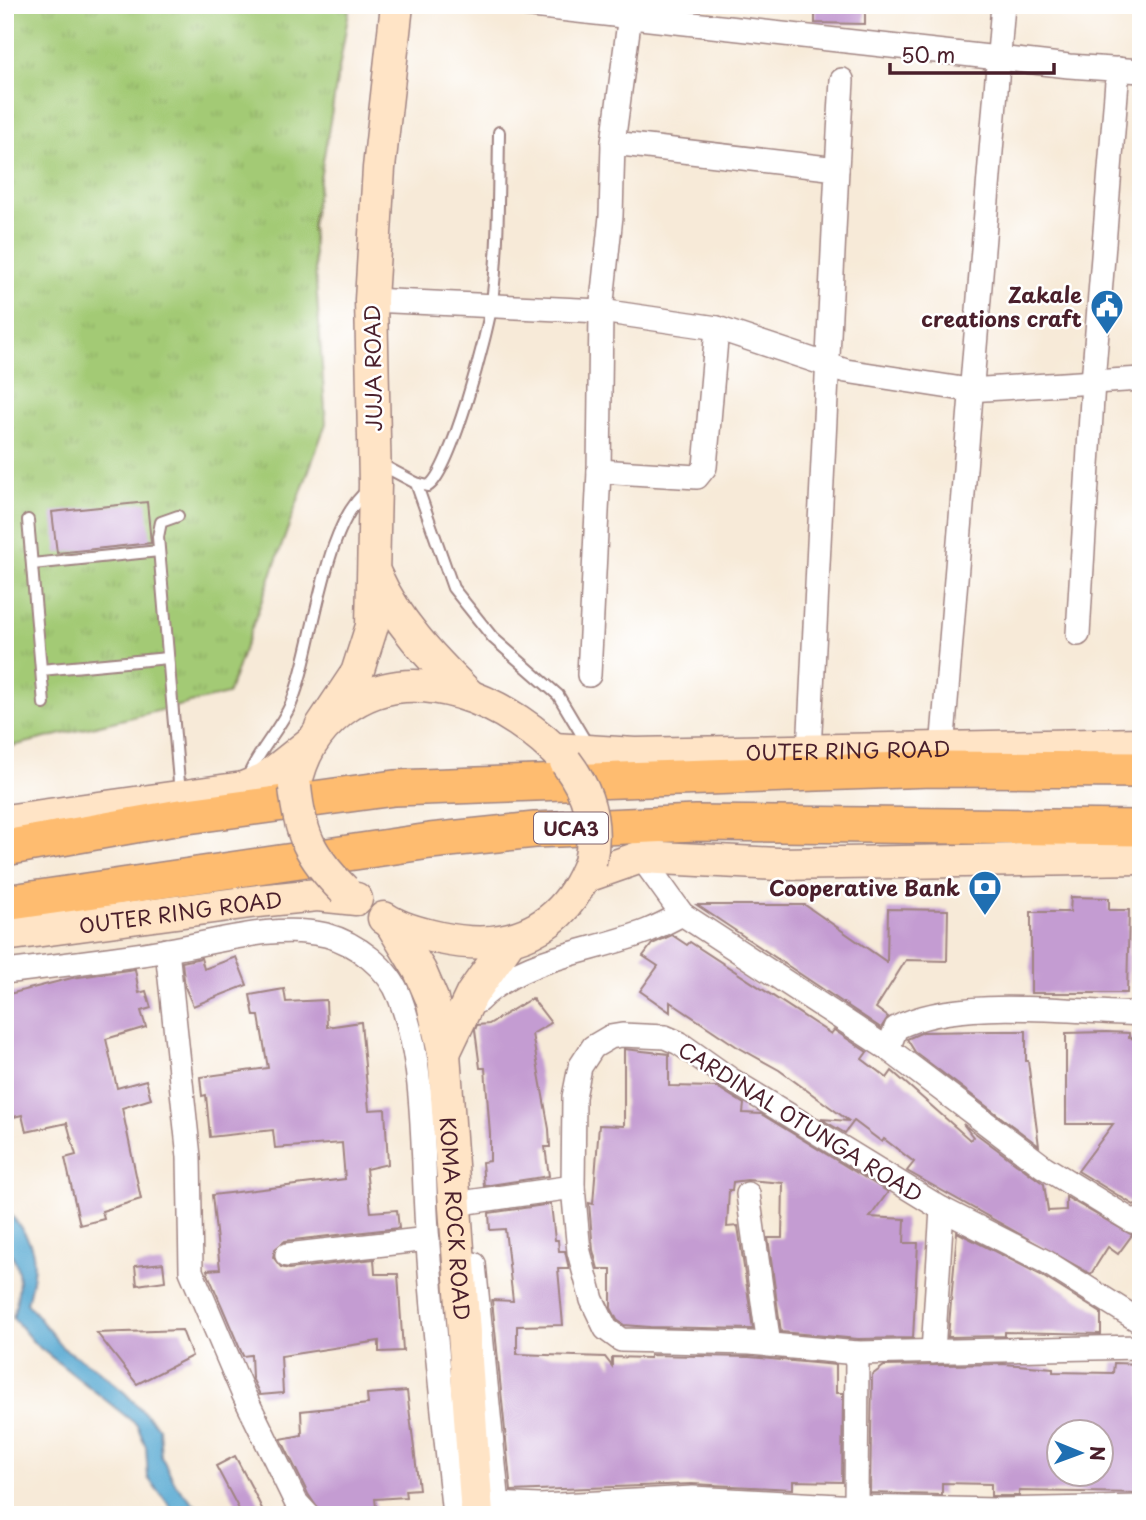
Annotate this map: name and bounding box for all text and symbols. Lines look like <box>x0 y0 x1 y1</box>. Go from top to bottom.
scale bar <box>890 32 1055 76</box>
text: 50 m <box>901 38 955 70</box>
place label: Zakale creations craft <box>921 278 1082 334</box>
public building icon: Zakale creations craft <box>1088 287 1126 336</box>
street label: JUJA ROAD <box>355 304 389 432</box>
street label: OUTER RING ROAD <box>745 732 951 768</box>
road number: UCA3 <box>534 813 608 844</box>
bank icon: Cooperative Bank <box>966 868 1004 917</box>
place label: Cooperative Bank <box>769 871 960 903</box>
street label: OUTER RING ROAD <box>77 883 284 941</box>
street label: CARDINAL OTUNGA ROAD <box>673 1032 929 1210</box>
street label: KOMA ROCK ROAD <box>433 1116 479 1322</box>
north arrow <box>1044 1418 1114 1488</box>
text: N <box>1084 1446 1112 1461</box>

